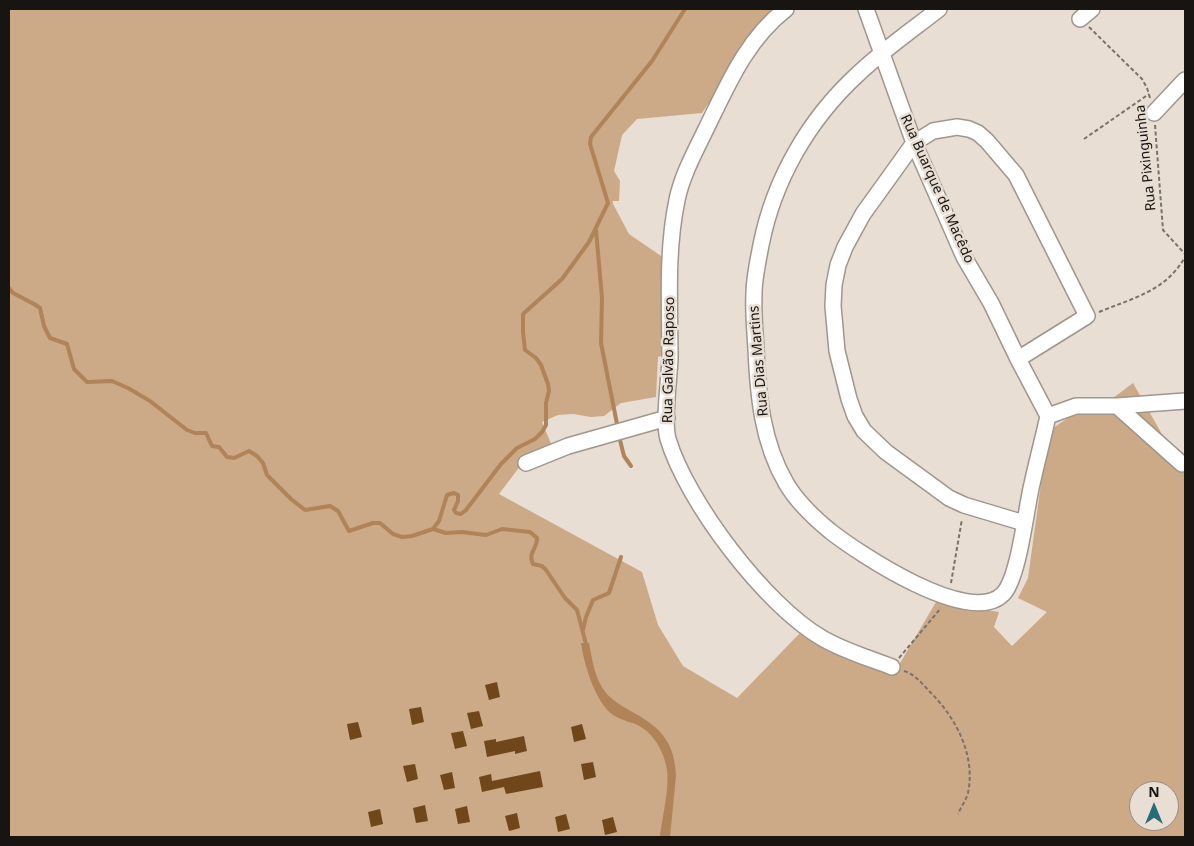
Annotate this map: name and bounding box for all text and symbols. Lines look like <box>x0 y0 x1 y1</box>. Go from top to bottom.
street label: Rua Pixinguinha <box>1132 104 1160 212</box>
street label: Rua Buarque de Macêdo <box>897 112 977 266</box>
street label: Rua Galvão Raposo <box>659 297 679 423</box>
street label: Rua Dias Martins <box>746 305 772 417</box>
north arrow <box>1129 781 1179 831</box>
text: N <box>1148 782 1160 801</box>

